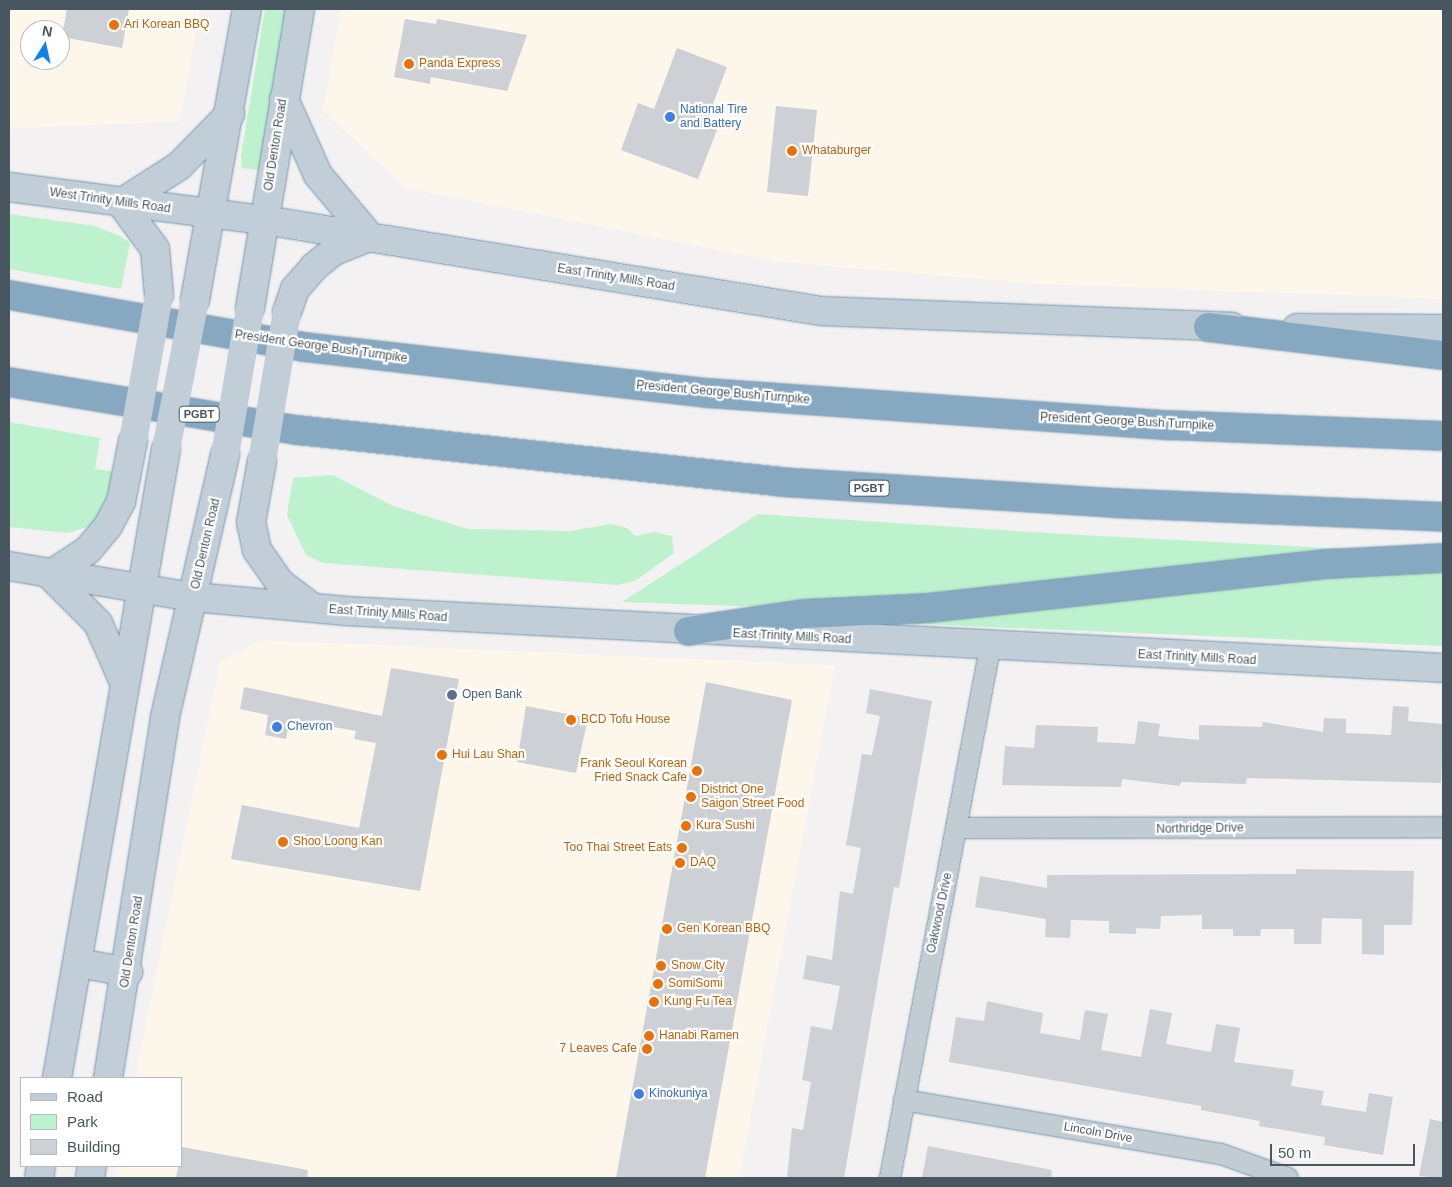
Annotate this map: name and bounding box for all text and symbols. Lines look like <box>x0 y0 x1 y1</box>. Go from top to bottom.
place label: Ari Korean BBQ <box>124 18 209 32</box>
marker: Ari Korean BBQ <box>108 19 120 31</box>
north arrow <box>20 20 70 70</box>
text: N <box>41 22 54 40</box>
place label: Panda Express <box>419 57 500 71</box>
marker: Panda Express <box>403 58 415 70</box>
street label: Old Denton Road <box>262 98 290 192</box>
place label: National Tire and Battery <box>680 103 748 131</box>
marker: National Tire and Battery <box>664 111 676 123</box>
place label: Whataburger <box>802 144 871 158</box>
marker: Whataburger <box>786 145 798 157</box>
street label: West Trinity Mills Road <box>49 185 171 217</box>
street label: East Trinity Mills Road <box>556 262 676 294</box>
street label: President George Bush Turnpike <box>234 328 408 366</box>
street label: President George Bush Turnpike <box>636 378 810 408</box>
road number: PGBT <box>178 406 220 422</box>
street label: President George Bush Turnpike <box>1040 410 1214 434</box>
road number: PGBT <box>848 479 890 496</box>
street label: Old Denton Road <box>189 497 223 591</box>
street label: East Trinity Mills Road <box>328 603 448 625</box>
street label: East Trinity Mills Road <box>732 627 852 647</box>
street label: East Trinity Mills Road <box>1137 648 1257 668</box>
place label: Open Bank <box>462 688 522 702</box>
marker: Open Bank <box>446 689 458 701</box>
place label: BCD Tofu House <box>581 713 670 727</box>
marker: BCD Tofu House <box>565 714 577 726</box>
place label: Chevron <box>287 720 332 734</box>
marker: Chevron <box>271 721 283 733</box>
place label: Hui Lau Shan <box>452 748 525 762</box>
marker: Hui Lau Shan <box>436 749 448 761</box>
place label: Frank Seoul Korean Fried Snack Cafe <box>580 757 687 785</box>
marker: Frank Seoul Korean Fried Snack Cafe <box>691 765 703 777</box>
place label: District One Saigon Street Food <box>701 783 804 811</box>
marker: District One Saigon Street Food <box>685 791 697 803</box>
place label: Kura Sushi <box>696 819 755 833</box>
marker: Kura Sushi <box>680 820 692 832</box>
street label: Northridge Drive <box>1156 821 1244 837</box>
place label: Shoo Loong Kan <box>293 835 382 849</box>
marker: Shoo Loong Kan <box>277 836 289 848</box>
place label: Too Thai Street Eats <box>563 841 672 855</box>
marker: Too Thai Street Eats <box>676 842 688 854</box>
place label: DAQ <box>690 856 716 870</box>
marker: DAQ <box>674 857 686 869</box>
street label: Oakwood Drive <box>924 871 956 955</box>
street label: Old Denton Road <box>118 895 146 989</box>
place label: Gen Korean BBQ <box>677 922 770 936</box>
marker: Gen Korean BBQ <box>661 923 673 935</box>
place label: Snow City <box>671 959 725 973</box>
marker: Snow City <box>655 960 667 972</box>
place label: SomiSomi <box>668 977 723 991</box>
marker: SomiSomi <box>652 978 664 990</box>
place label: Kung Fu Tea <box>664 995 732 1009</box>
marker: Kung Fu Tea <box>648 996 660 1008</box>
place label: Hanabi Ramen <box>659 1029 739 1043</box>
marker: Hanabi Ramen <box>643 1030 655 1042</box>
place label: 7 Leaves Cafe <box>560 1042 637 1056</box>
marker: 7 Leaves Cafe <box>641 1043 653 1055</box>
legend <box>20 1077 182 1167</box>
place label: Kinokuniya <box>649 1087 708 1101</box>
text: Road <box>67 1088 103 1105</box>
marker: Kinokuniya <box>633 1088 645 1100</box>
text: Park <box>67 1113 98 1130</box>
street label: Lincoln Drive <box>1063 1120 1133 1146</box>
scale bar <box>1272 1134 1417 1166</box>
text: Building <box>67 1138 120 1155</box>
text: 50 m <box>1278 1144 1311 1161</box>

